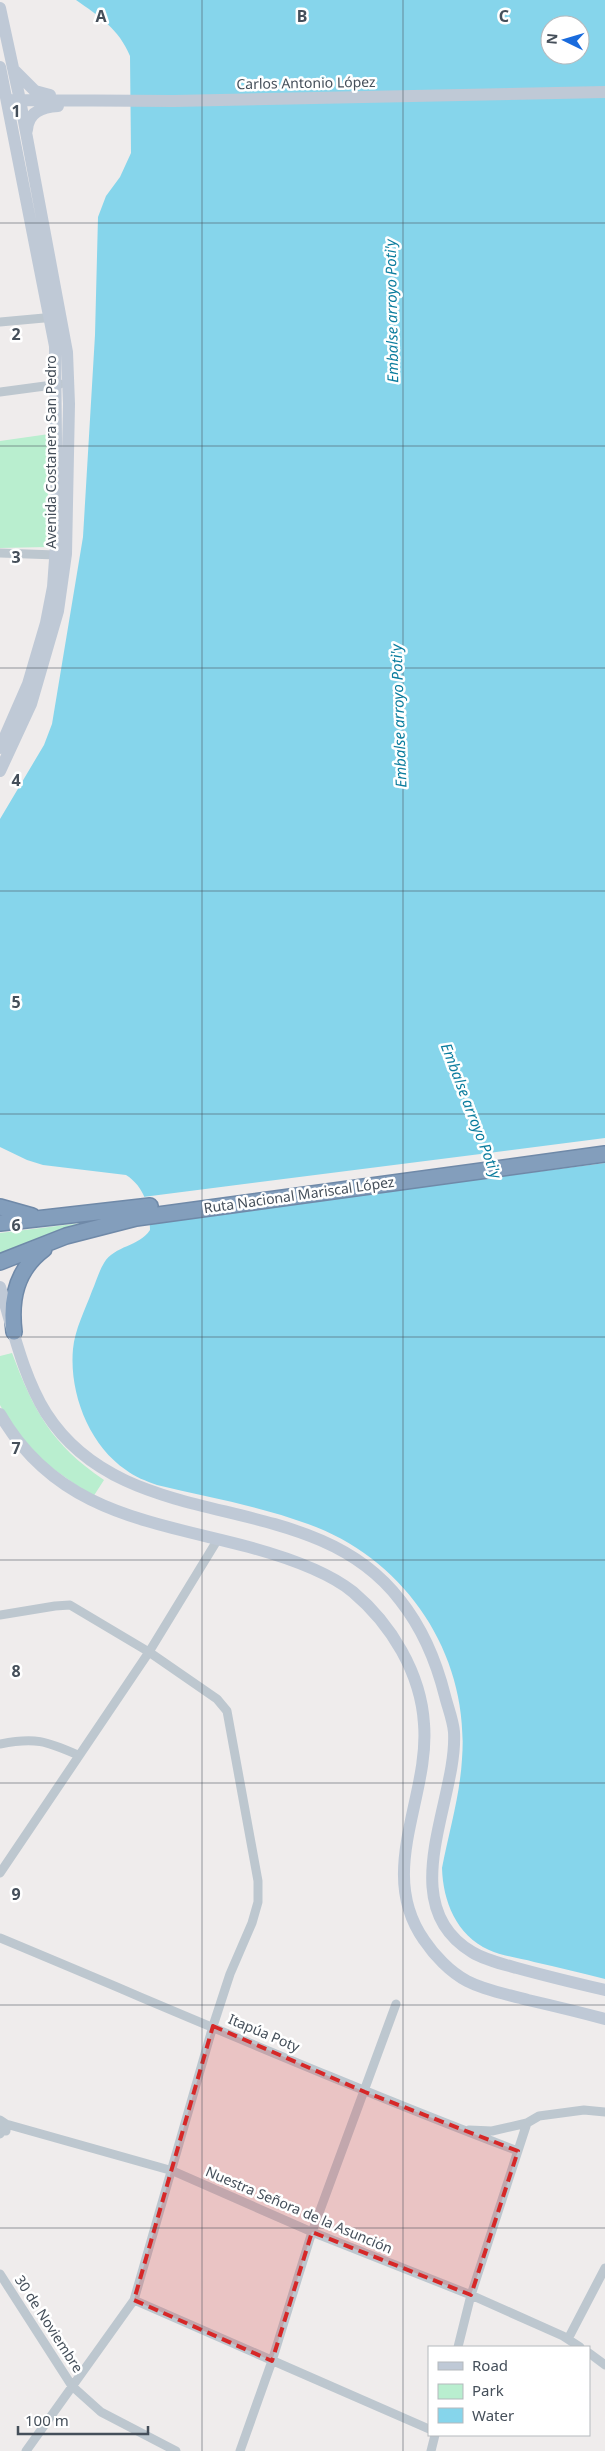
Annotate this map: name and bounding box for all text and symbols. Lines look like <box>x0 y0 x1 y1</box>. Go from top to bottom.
text: A <box>95 5 107 27</box>
text: B <box>297 5 307 27</box>
text: C <box>499 5 509 27</box>
north arrow <box>540 15 590 65</box>
text: N <box>542 32 562 45</box>
street label: Carlos Antonio López <box>236 72 376 93</box>
text: 1 <box>11 100 21 122</box>
water label: Embalse arroyo Poti'y <box>380 238 402 383</box>
text: 2 <box>11 323 21 345</box>
street label: Avenida Costanera San Pedro <box>41 355 60 549</box>
text: 3 <box>11 546 21 568</box>
water label: Embalse arroyo Poti'y <box>385 643 410 788</box>
text: 4 <box>11 769 21 791</box>
text: 5 <box>11 991 21 1013</box>
water label: Embalse arroyo Poti'y <box>437 1040 507 1182</box>
street label: Ruta Nacional Mariscal López <box>202 1172 396 1217</box>
text: 6 <box>11 1214 21 1236</box>
text: 7 <box>11 1437 21 1459</box>
text: 8 <box>11 1660 21 1682</box>
text: 9 <box>11 1883 21 1905</box>
street label: Itapúa Poty <box>226 2009 303 2056</box>
street label: Nuestra Señora de la Asunción <box>203 2161 396 2258</box>
street label: 30 de Noviembre <box>11 2271 88 2376</box>
legend <box>428 2346 590 2436</box>
text: Road <box>472 2355 508 2375</box>
text: Park <box>472 2380 504 2400</box>
scale bar <box>18 2404 148 2436</box>
text: Water <box>472 2405 514 2425</box>
text: 100 m <box>25 2410 69 2430</box>

